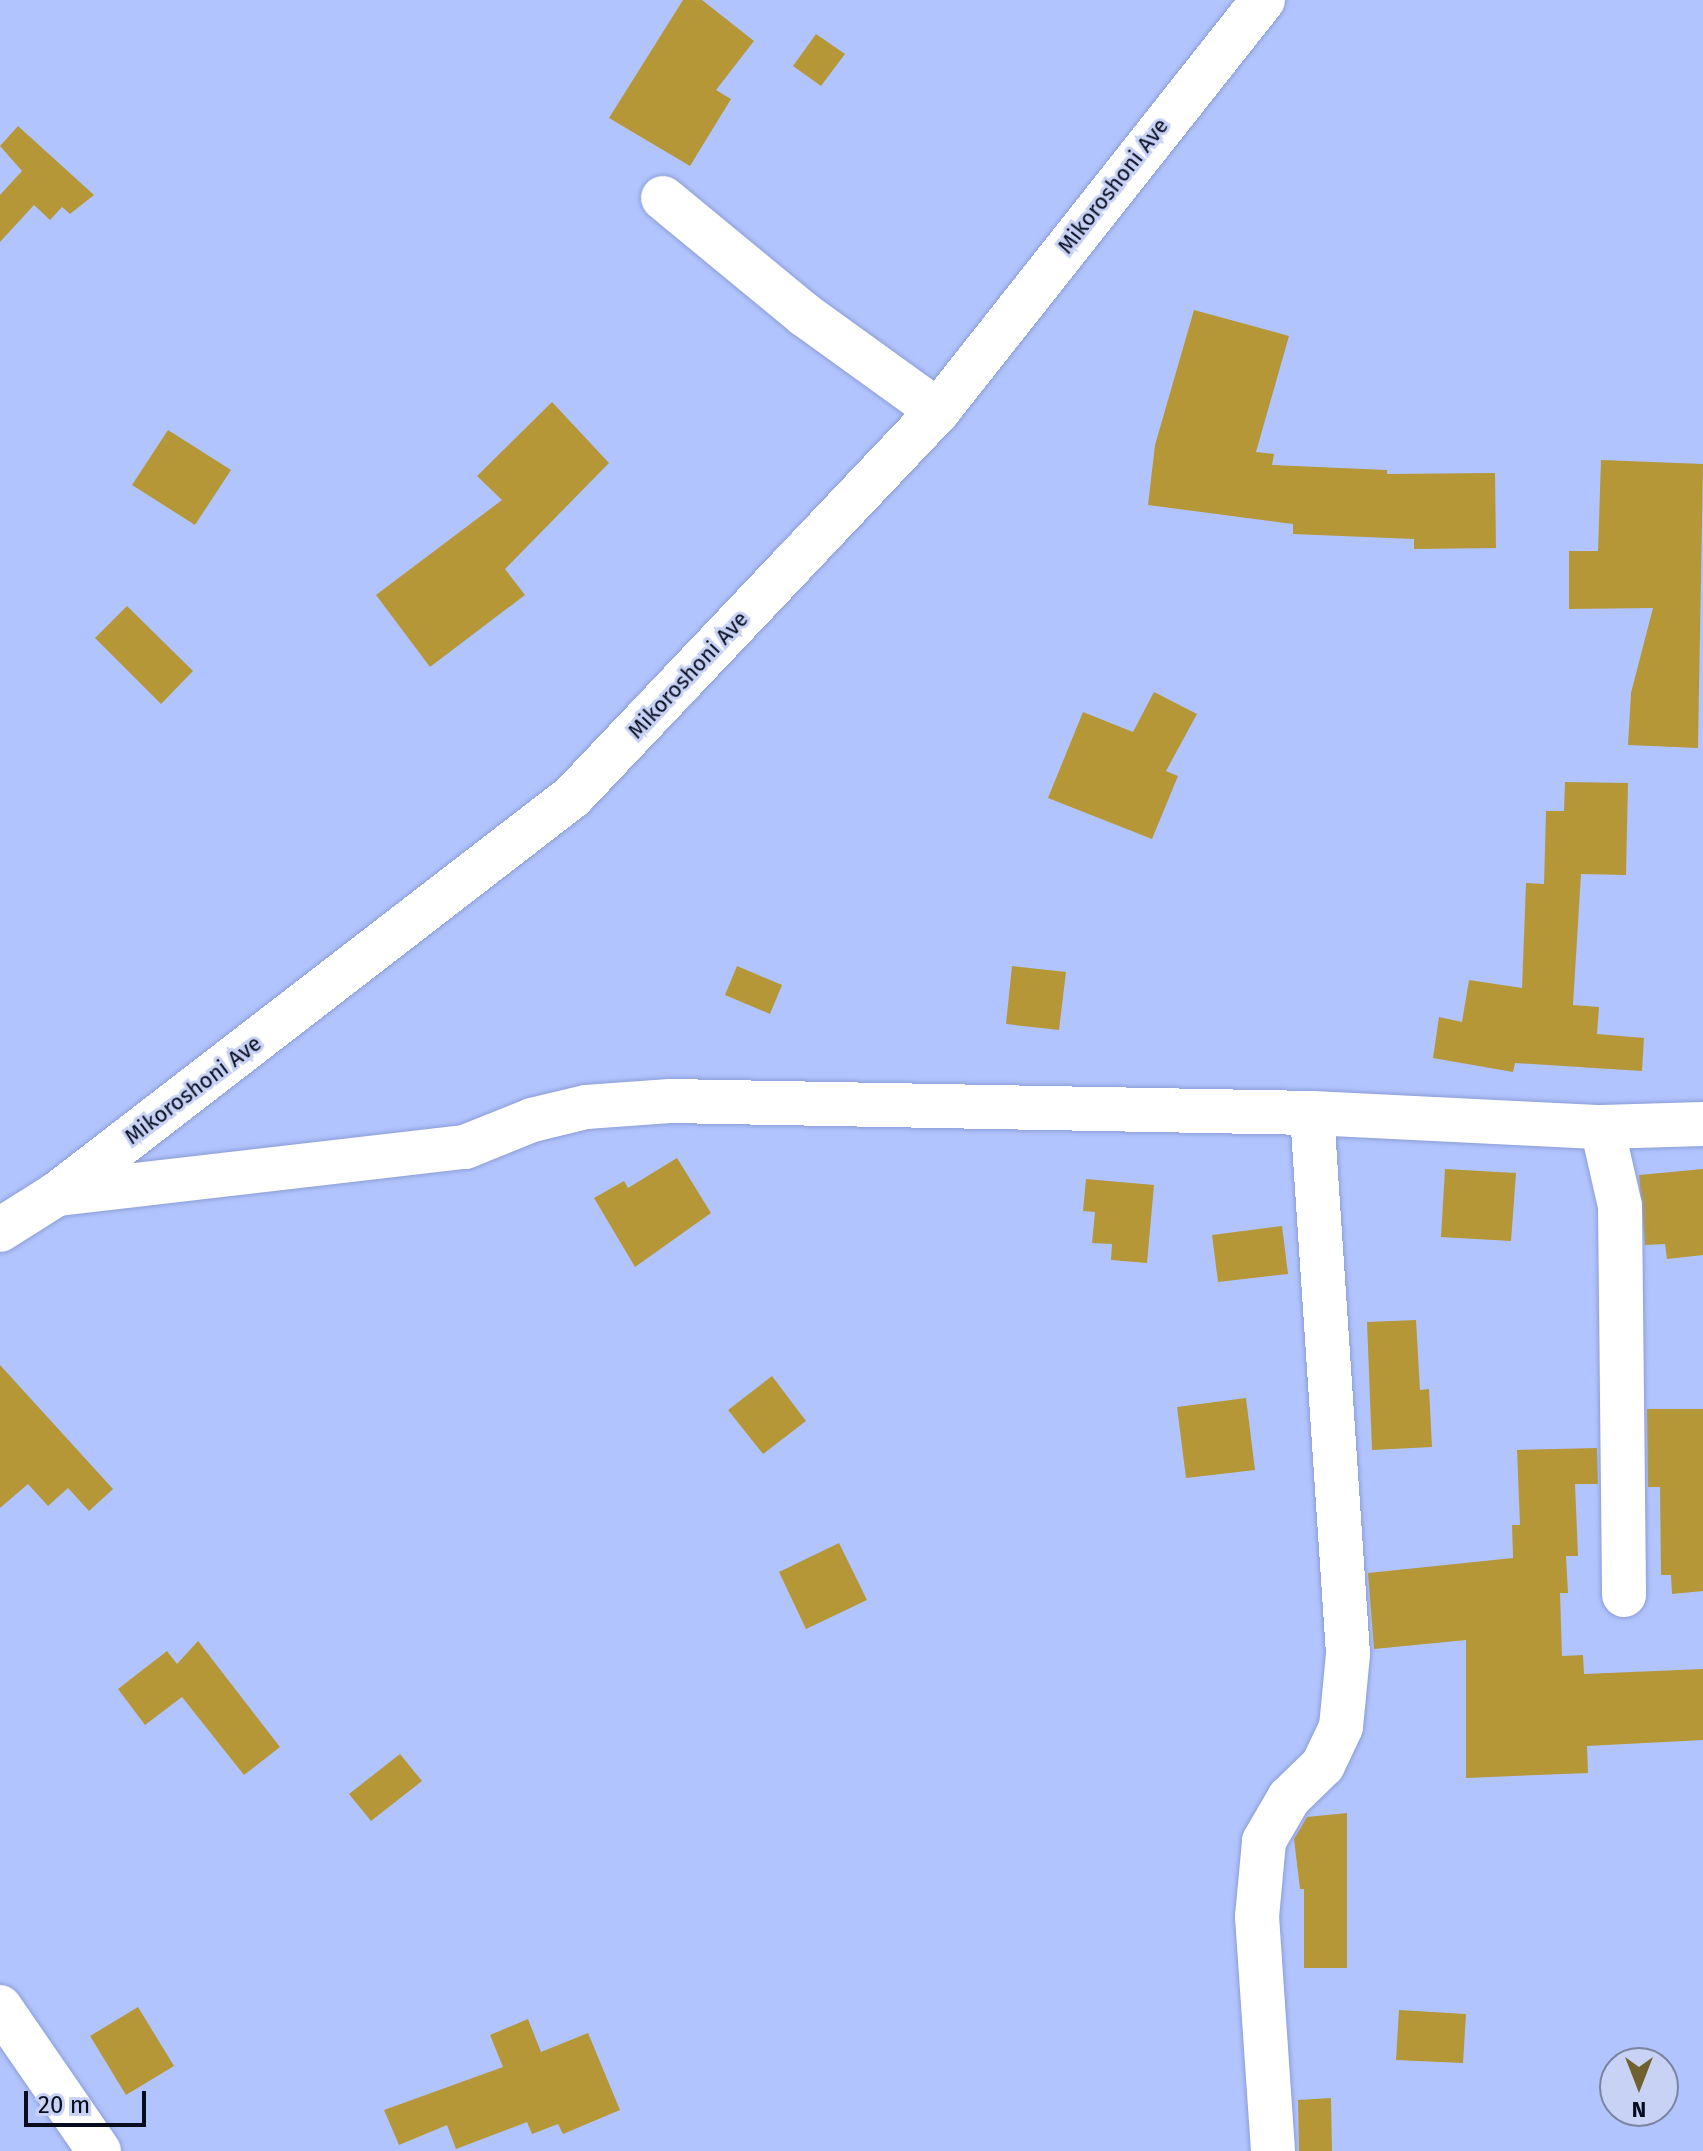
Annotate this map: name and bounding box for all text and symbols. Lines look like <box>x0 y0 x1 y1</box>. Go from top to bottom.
street label: Mikoroshoni Ave <box>1052 113 1174 259</box>
street label: Mikoroshoni Ave <box>622 606 754 744</box>
street label: Mikoroshoni Ave <box>119 1030 267 1150</box>
north arrow <box>1599 2047 1679 2127</box>
scale bar <box>28 2075 150 2125</box>
text: 20 m <box>38 2091 90 2119</box>
text: N <box>1632 2096 1646 2123</box>

